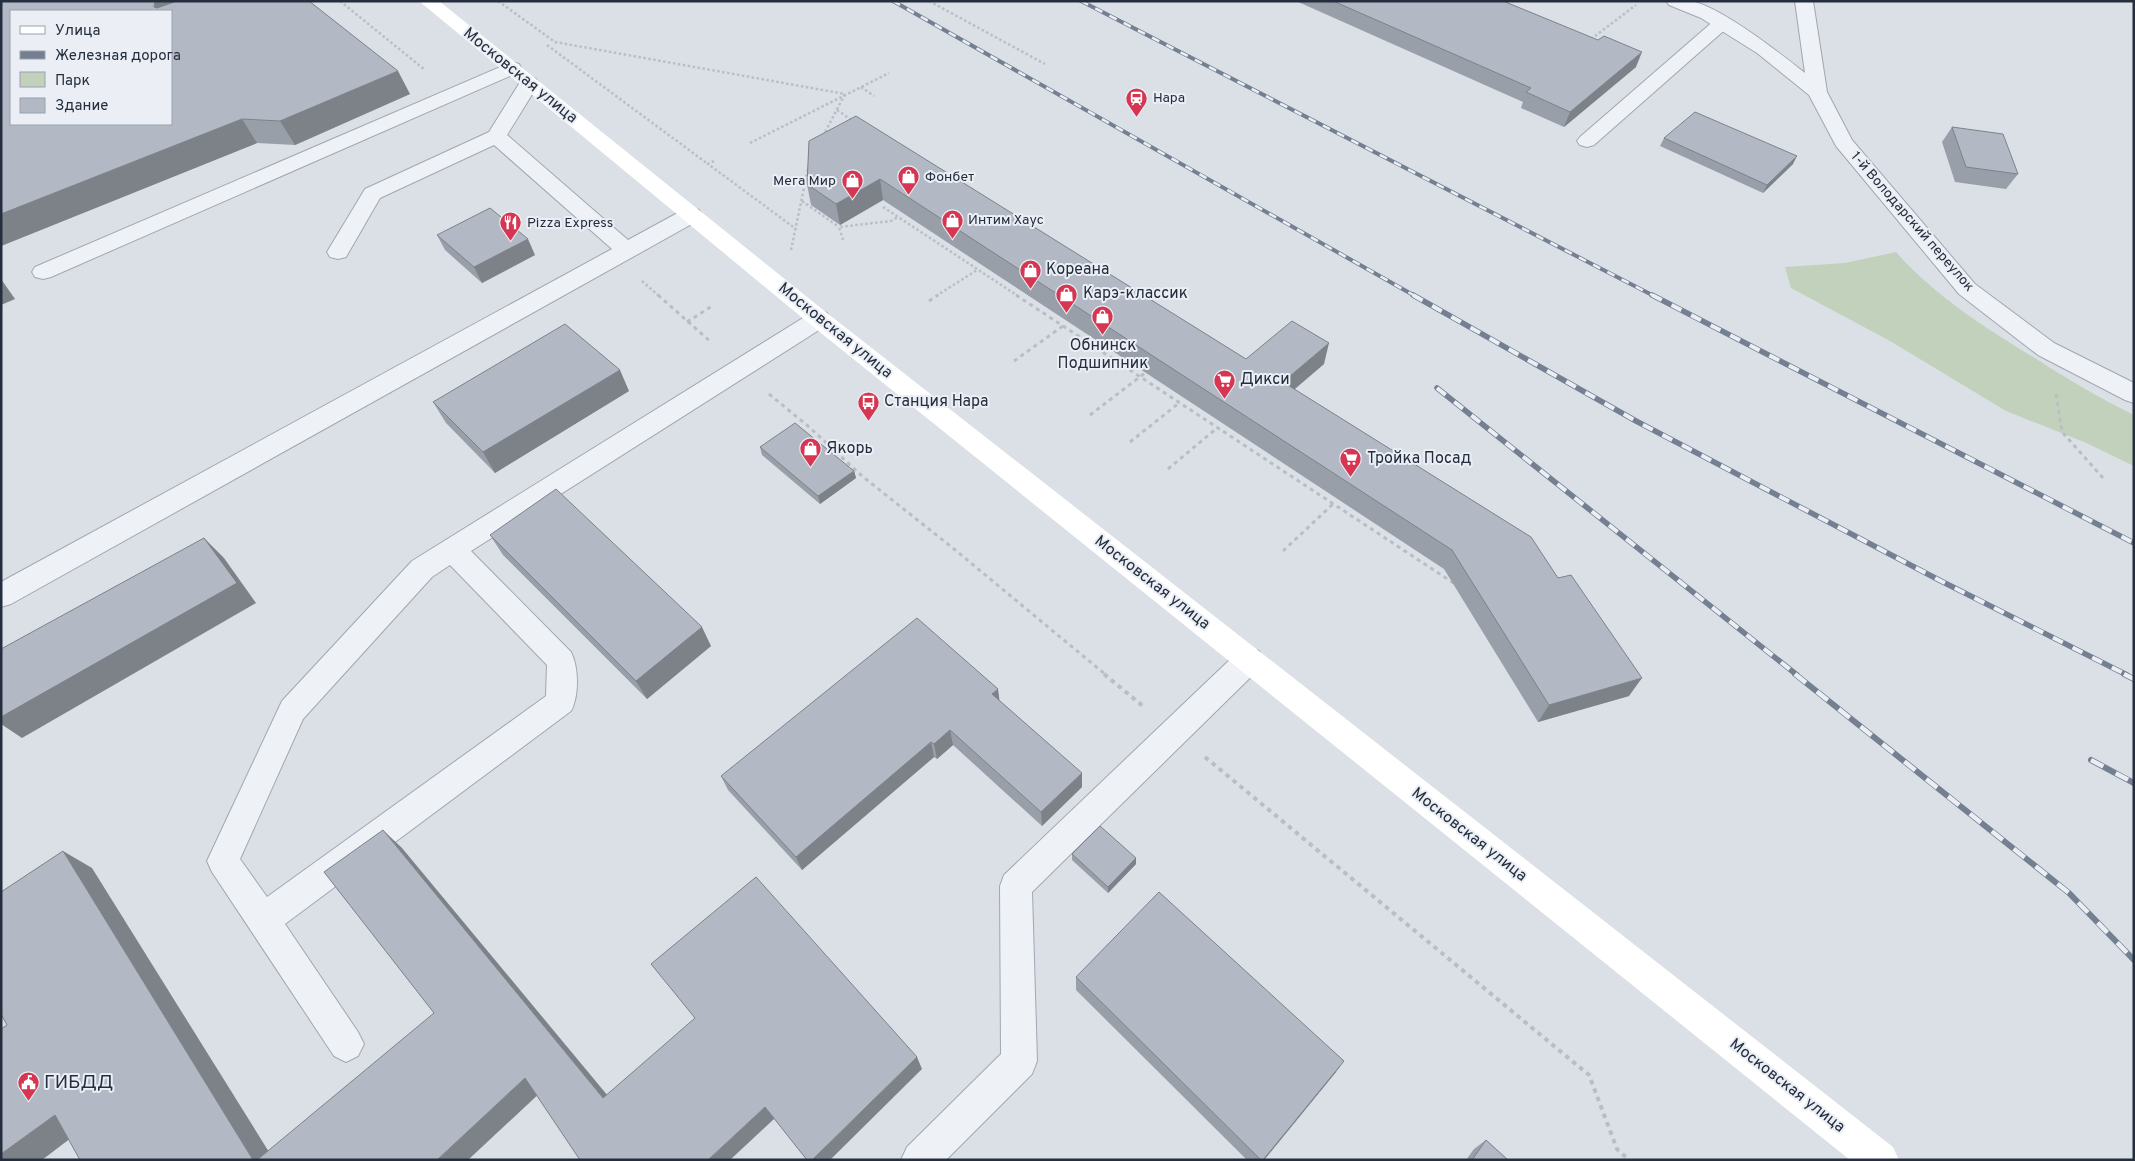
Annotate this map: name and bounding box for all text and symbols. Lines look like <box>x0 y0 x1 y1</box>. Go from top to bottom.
legend <box>10 10 172 125</box>
text: Улица <box>55 22 100 41</box>
street label: Московская улица <box>459 24 581 128</box>
text: Железная дорога <box>55 47 181 66</box>
text: Парк <box>55 72 90 91</box>
station icon: Нара <box>1125 86 1149 117</box>
place label: Нара <box>1153 90 1185 107</box>
text: Здание <box>55 97 108 116</box>
street label: 1-й Володарский переулок <box>1847 149 1977 295</box>
shop icon: Фонбет <box>897 165 921 196</box>
shop icon: Мега Мир <box>840 169 864 200</box>
place label: Фонбет <box>925 169 974 186</box>
place label: Мега Мир <box>773 173 836 190</box>
shop icon: Интим Хаус <box>940 208 964 239</box>
restaurant icon: Pizza Express <box>499 211 523 242</box>
place label: Интим Хаус <box>968 212 1044 229</box>
place label: Pizza Express <box>527 215 613 232</box>
shop icon: Кореана <box>1018 258 1042 289</box>
place label: Кореана <box>1046 260 1110 280</box>
street label: Московская улица <box>774 279 896 383</box>
shop icon: Карэ-классик <box>1055 282 1079 313</box>
place label: Карэ-классик <box>1083 284 1188 304</box>
shop icon: Обнинск Подшипник <box>1091 305 1115 336</box>
place label: Обнинск Подшипник <box>1058 336 1148 374</box>
supermarket icon: Дикси <box>1212 368 1236 399</box>
place label: Дикси <box>1240 370 1290 390</box>
bus stop icon: Станция Нара <box>856 390 880 421</box>
place label: Станция Нара <box>884 392 988 412</box>
shop icon: Якорь <box>798 437 822 468</box>
place label: Якорь <box>826 439 873 459</box>
supermarket icon: Тройка Посад <box>1339 447 1363 478</box>
place label: Тройка Посад <box>1367 449 1471 469</box>
street label: Московская улица <box>1090 532 1214 634</box>
street label: Московская улица <box>1407 784 1531 886</box>
street label: Московская улица <box>1725 1035 1849 1137</box>
public building icon: ГИБДД <box>16 1071 40 1102</box>
place label: ГИБДД <box>44 1071 113 1095</box>

